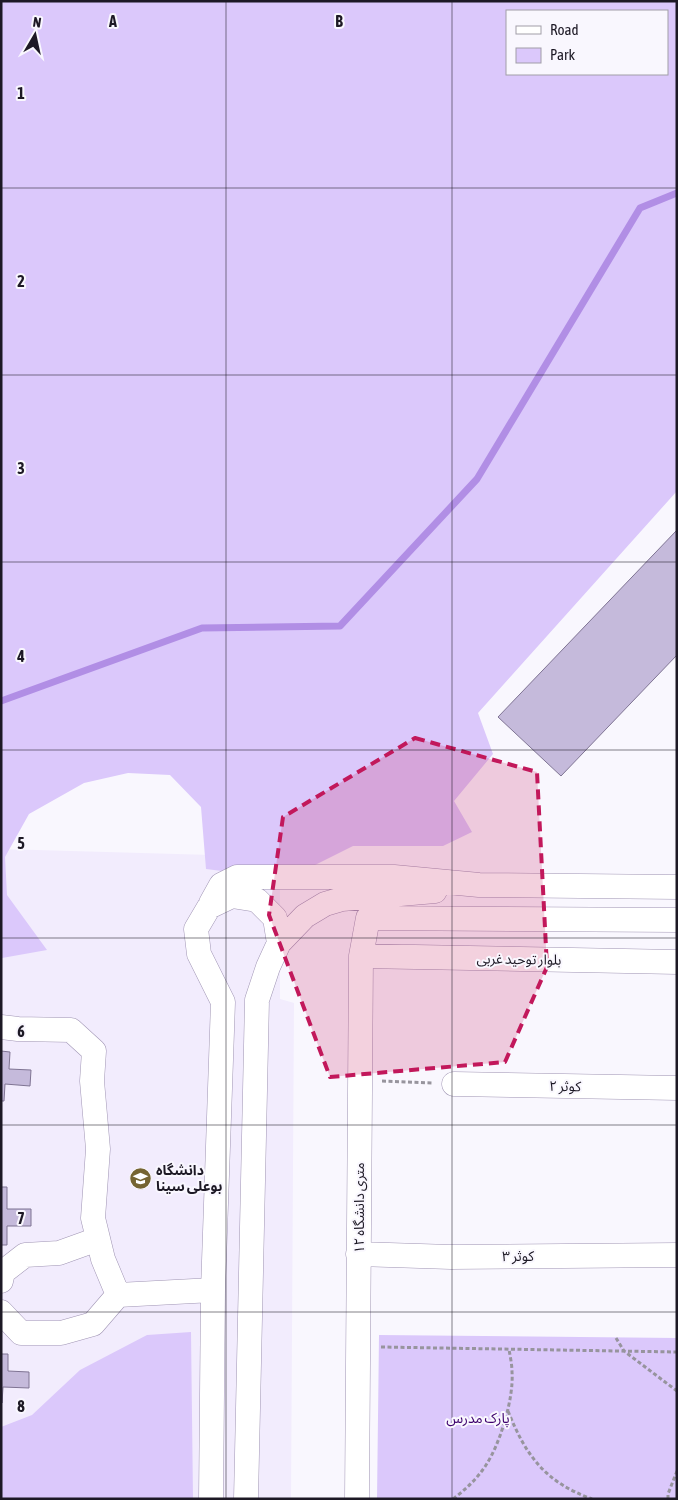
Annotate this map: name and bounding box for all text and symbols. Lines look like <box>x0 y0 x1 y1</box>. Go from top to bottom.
north arrow <box>10 10 60 60</box>
legend <box>506 10 668 75</box>
text: A <box>108 12 117 30</box>
text: B <box>335 12 343 30</box>
text: N <box>32 14 42 31</box>
text: Road <box>550 21 579 38</box>
text: Park <box>550 46 575 63</box>
text: 1 <box>17 84 25 102</box>
text: 2 <box>17 272 25 290</box>
text: 3 <box>17 459 25 477</box>
text: 4 <box>16 647 25 665</box>
text: 5 <box>17 834 25 852</box>
street label: بلوار توحید غربی <box>476 950 562 969</box>
text: 6 <box>17 1022 25 1040</box>
street label: کوثر ۲ <box>549 1078 581 1095</box>
place label: دانشگاه بوعلی سینا <box>156 1162 222 1194</box>
street label: ۱۲ متری دانشگاه <box>351 1162 368 1254</box>
school or university icon: دانشگاه بوعلی سینا <box>128 1166 152 1190</box>
text: 7 <box>17 1209 25 1227</box>
street label: کوثر ۳ <box>502 1248 534 1265</box>
text: 8 <box>17 1397 25 1415</box>
park label: پارک مدرس <box>446 1410 510 1428</box>

